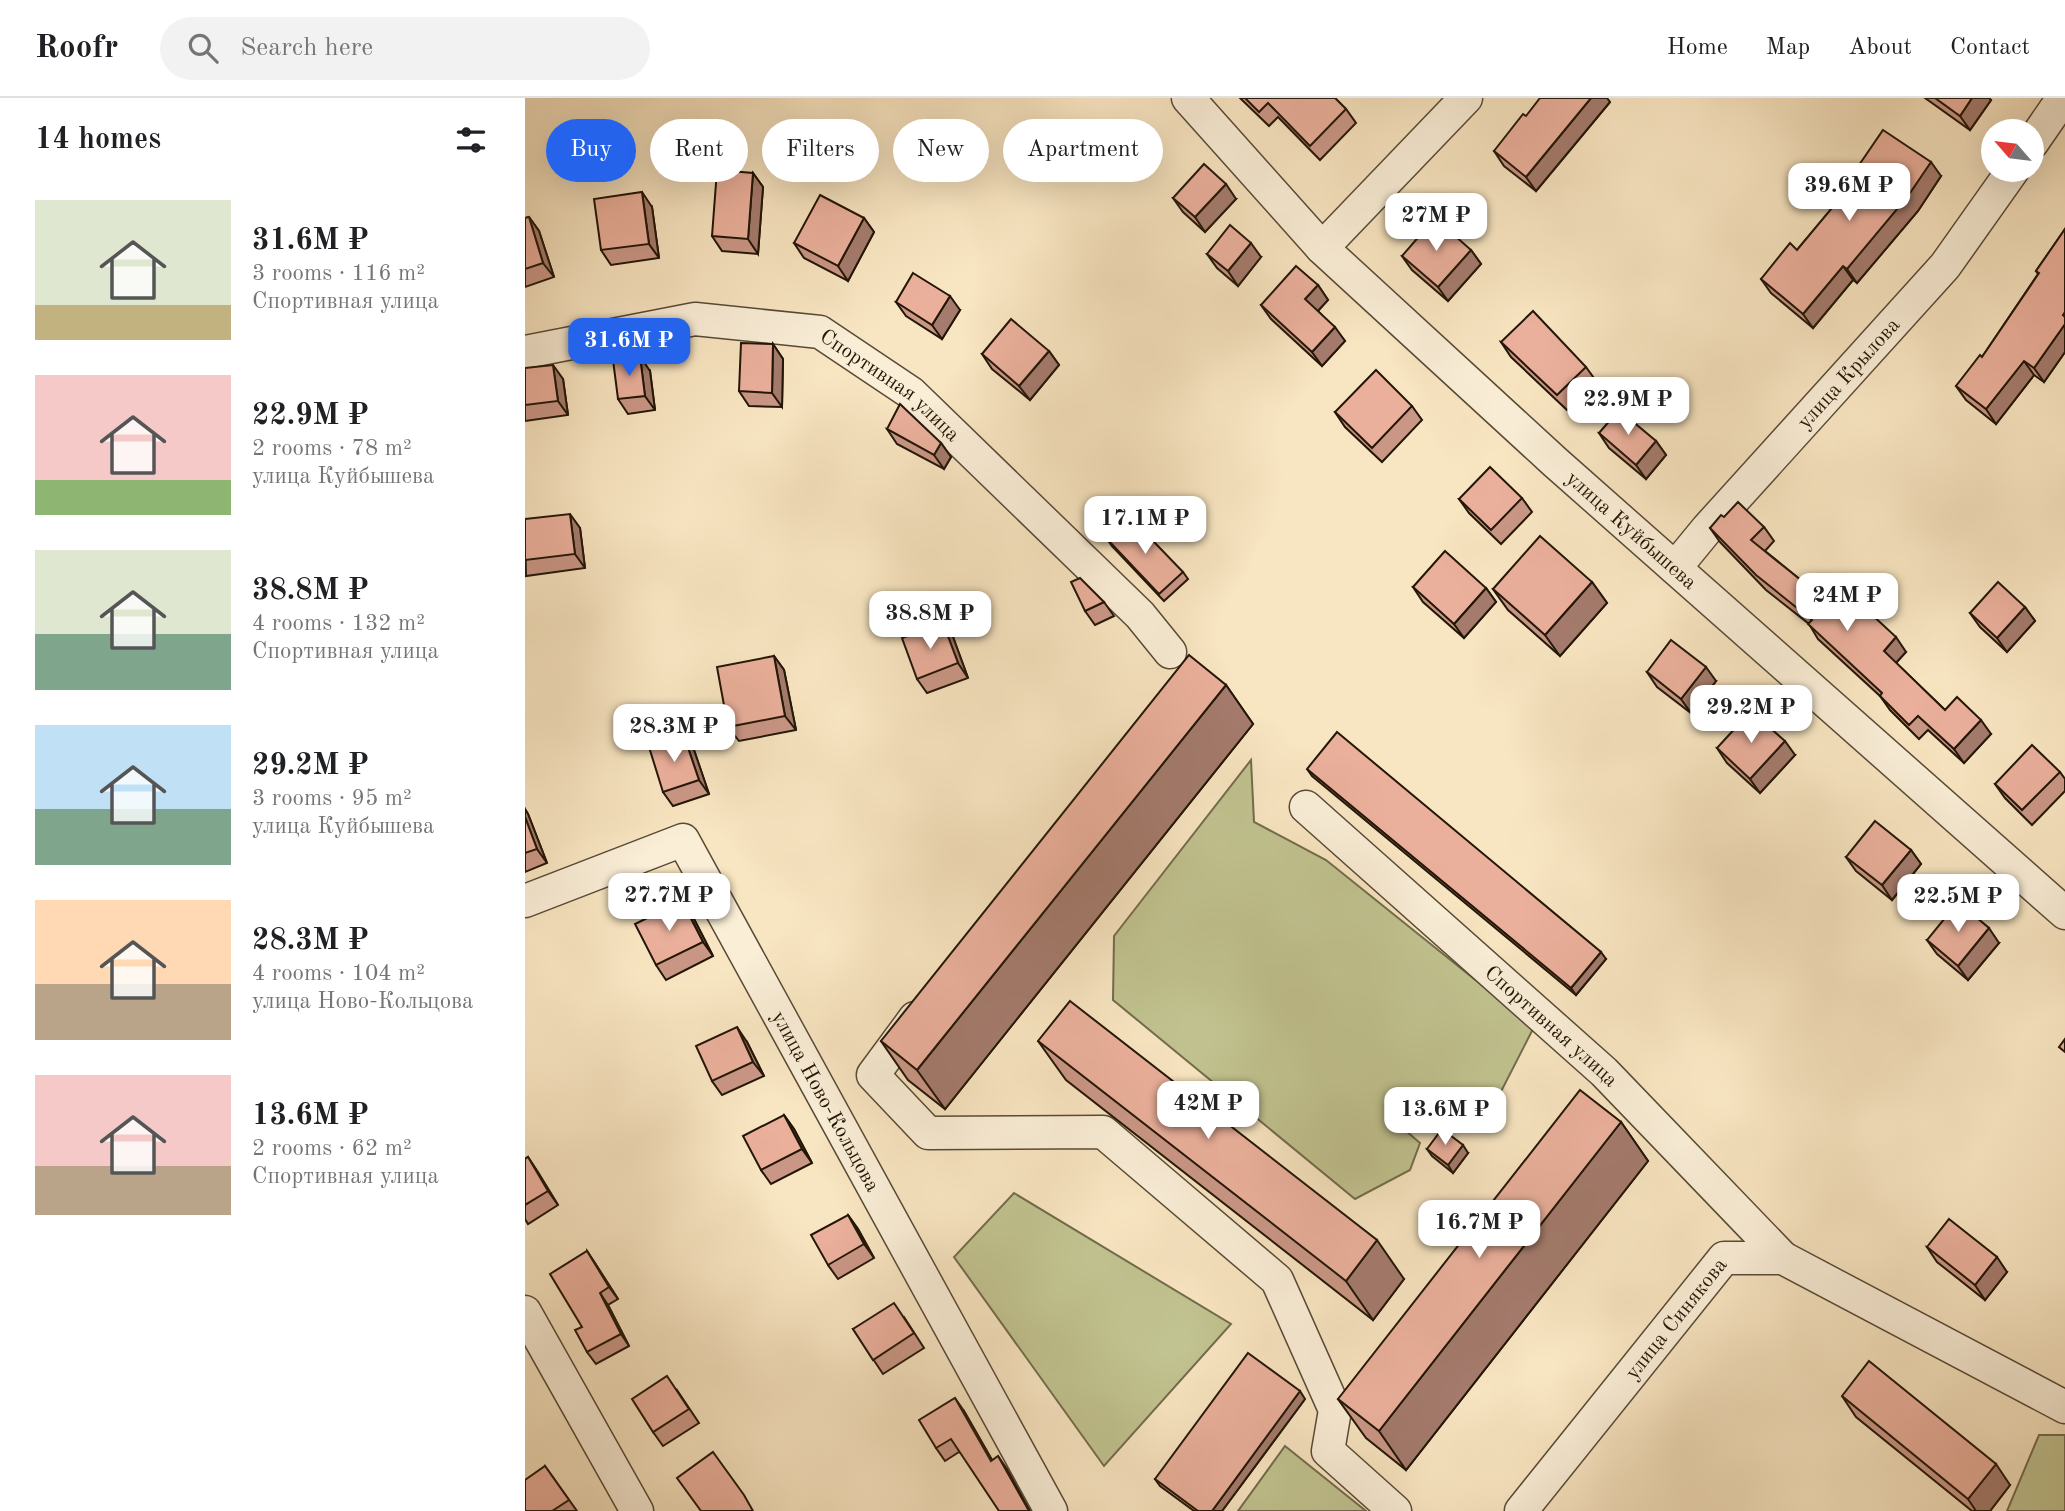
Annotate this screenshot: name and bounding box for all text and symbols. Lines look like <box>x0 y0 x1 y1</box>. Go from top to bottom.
search box <box>160 17 650 80</box>
icon: search <box>184 29 222 67</box>
text: Roofr <box>35 32 118 65</box>
text: Search here <box>240 35 373 61</box>
text: Home <box>1667 36 1728 60</box>
text: Map <box>1766 36 1810 60</box>
text: About <box>1848 36 1912 60</box>
text: Contact <box>1950 36 2030 60</box>
chip: Buy <box>546 119 636 182</box>
chip: Rent <box>650 119 748 182</box>
chip: Filters <box>762 119 879 182</box>
chip: New <box>893 119 989 182</box>
chip: Apartment <box>1003 119 1163 182</box>
north arrow <box>1981 119 2044 182</box>
map controls <box>1981 119 2044 182</box>
icon: filters <box>452 121 490 159</box>
text: 14 homes <box>35 125 161 155</box>
pin: 39.6M ₽ <box>1784 164 1914 223</box>
text: 39.6M ₽ <box>1804 174 1894 197</box>
pin: 27M ₽ <box>1387 194 1485 253</box>
text: 27M ₽ <box>1401 204 1471 227</box>
text: 31.6M ₽ <box>252 226 369 256</box>
icon: home <box>91 228 175 312</box>
text: 3 rooms · 116 m² <box>252 262 425 285</box>
text: Спортивная улица <box>252 290 439 313</box>
street label: улица Крылова <box>1794 314 1905 433</box>
pin: 31.6M ₽ <box>564 318 694 378</box>
street label: Спортивная улица <box>816 326 963 446</box>
text: 31.6M ₽ <box>584 329 674 352</box>
pin: 22.9M ₽ <box>1563 378 1693 437</box>
text: 22.9M ₽ <box>1583 388 1673 411</box>
text: 22.9M ₽ <box>252 401 369 431</box>
icon: home <box>91 403 175 487</box>
text: 2 rooms · 78 m² <box>252 437 412 460</box>
text: улица Куйбышева <box>252 465 434 488</box>
street label: улица Куйбышева <box>1561 468 1700 594</box>
pin: 17.1M ₽ <box>1080 496 1210 556</box>
text: 17.1M ₽ <box>1100 507 1190 530</box>
pin: 24M ₽ <box>1798 574 1896 633</box>
text: 38.8M ₽ <box>252 576 369 606</box>
icon: home <box>91 578 175 662</box>
text: 24M ₽ <box>1812 584 1882 607</box>
pin: 38.8M ₽ <box>865 592 995 651</box>
text: 38.8M ₽ <box>885 602 975 625</box>
text: 4 rooms · 132 m² <box>252 612 425 635</box>
text: Спортивная улица <box>252 640 439 663</box>
pin: 29.2M ₽ <box>1686 686 1816 745</box>
text: 29.2M ₽ <box>1706 696 1796 719</box>
pin: 28.3M ₽ <box>609 704 739 764</box>
text: 28.3M ₽ <box>629 715 719 738</box>
text: 29.2M ₽ <box>252 751 369 781</box>
icon: home <box>91 753 175 837</box>
text: 3 rooms · 95 m² <box>252 787 412 810</box>
text: улица Куйбышева <box>252 815 434 838</box>
pin: 27.7M ₽ <box>604 874 734 933</box>
pin: 22.5M ₽ <box>1893 874 2023 934</box>
text: 27.7M ₽ <box>624 884 714 907</box>
text: 22.5M ₽ <box>1913 885 2003 908</box>
text: 28.3M ₽ <box>252 926 369 956</box>
icon: home <box>91 928 175 1012</box>
text: 4 rooms · 104 m² <box>252 962 425 985</box>
street label: Спортивная улица <box>1480 962 1621 1092</box>
text: улица Ново-Кольцова <box>252 990 473 1013</box>
street label: улица Ново-Кольцова <box>767 1008 883 1195</box>
pin: 42M ₽ <box>1159 1082 1257 1141</box>
pin: 13.6M ₽ <box>1380 1088 1510 1147</box>
text: 42M ₽ <box>1173 1092 1243 1115</box>
text: 13.6M ₽ <box>1400 1098 1490 1121</box>
text: 13.6M ₽ <box>252 1101 369 1131</box>
icon: home <box>91 1103 175 1187</box>
text: 2 rooms · 62 m² <box>252 1137 412 1160</box>
text: Спортивная улица <box>252 1165 439 1188</box>
pin: 16.7M ₽ <box>1414 1200 1544 1260</box>
text: 16.7M ₽ <box>1434 1211 1524 1234</box>
street label: улица Синякова <box>1622 1255 1732 1384</box>

